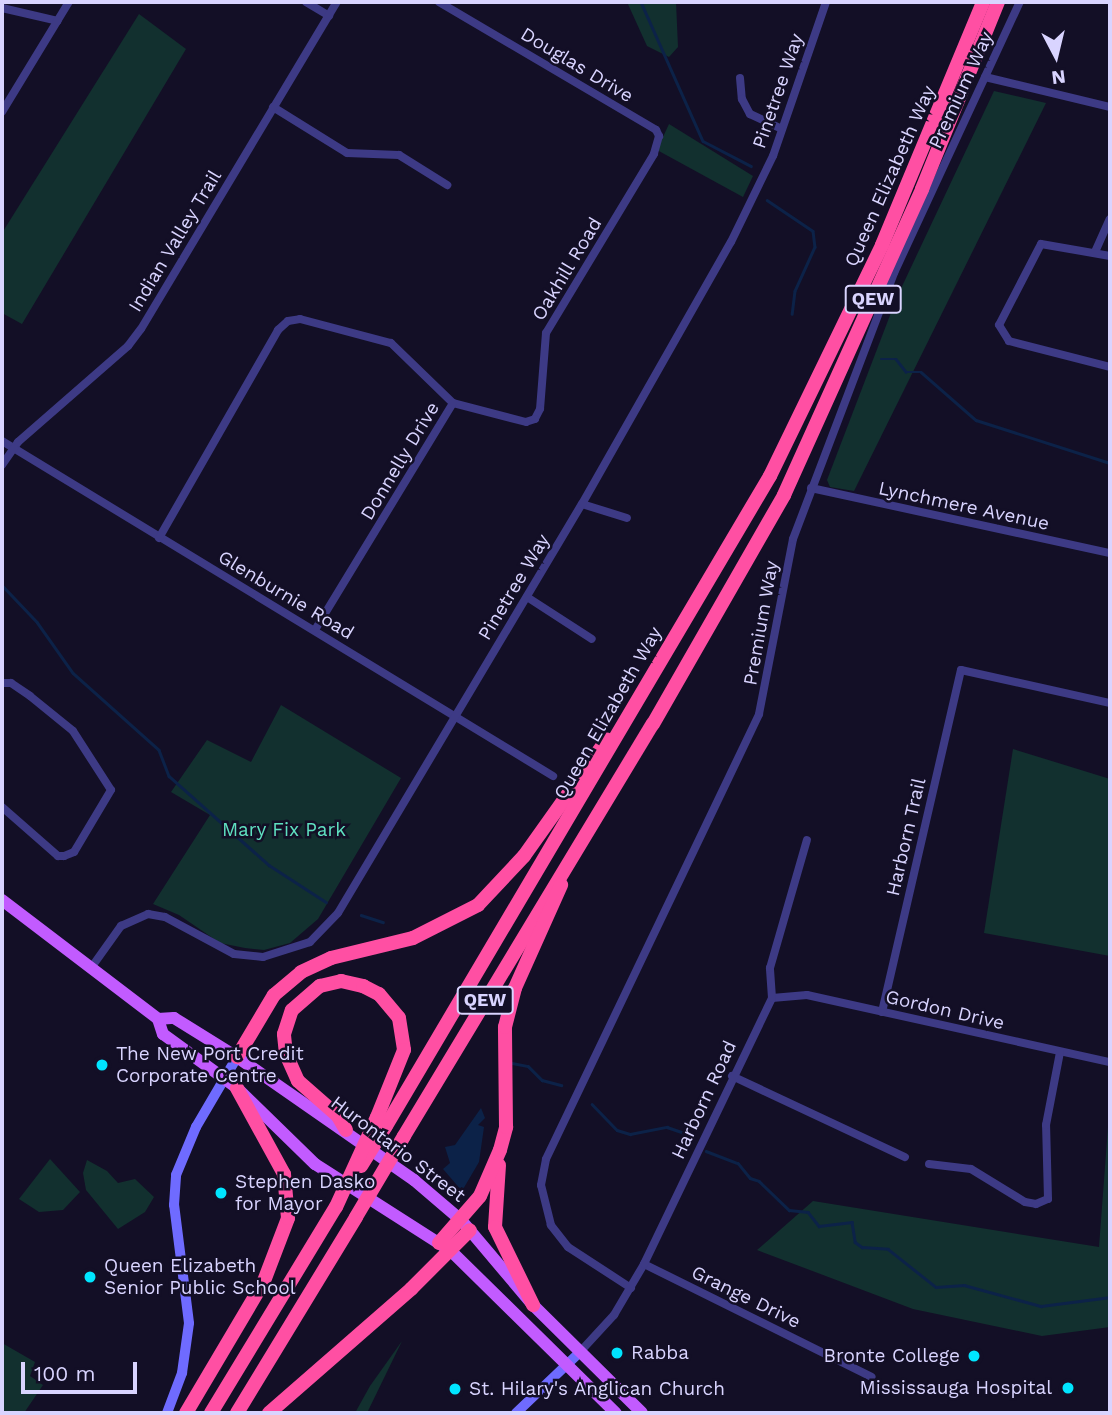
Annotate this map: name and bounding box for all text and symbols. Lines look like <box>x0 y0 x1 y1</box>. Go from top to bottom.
north arrow <box>1021 21 1091 91</box>
street label: Douglas Drive <box>517 22 637 108</box>
street label: Premium Way <box>924 28 998 152</box>
street label: Pinetree Way <box>748 30 808 152</box>
text: N <box>1050 65 1067 90</box>
street label: Queen Elizabeth Way <box>840 82 940 270</box>
street label: Indian Valley Trail <box>123 165 227 317</box>
street label: Oakhill Road <box>527 213 607 325</box>
road number: QEW <box>843 284 903 314</box>
street label: Donnelly Drive <box>356 398 444 524</box>
street label: Lynchmere Avenue <box>876 477 1052 535</box>
street label: Pinetree Way <box>473 530 555 644</box>
street label: Glenburnie Road <box>214 545 358 645</box>
street label: Premium Way <box>739 558 783 688</box>
street label: Queen Elizabeth Way <box>549 622 667 804</box>
street label: Harborn Trail <box>881 776 931 898</box>
park label: Mary Fix Park <box>221 819 347 841</box>
street label: Gordon Drive <box>883 985 1007 1035</box>
road number: QEW <box>455 986 515 1015</box>
street label: Harborn Road <box>667 1037 741 1163</box>
place label: The New Port Credit Corporate Centre <box>116 1043 304 1087</box>
marker: The New Port Credit Corporate Centre <box>94 1057 110 1073</box>
street label: Hurontario Street <box>326 1091 470 1207</box>
place label: Stephen Dasko for Mayor <box>235 1171 375 1215</box>
marker: Stephen Dasko for Mayor <box>213 1185 229 1201</box>
place label: Queen Elizabeth Senior Public School <box>104 1255 296 1299</box>
street label: Grange Drive <box>688 1261 804 1333</box>
marker: Queen Elizabeth Senior Public School <box>82 1269 98 1285</box>
place label: Rabba <box>631 1342 689 1364</box>
marker: Rabba <box>609 1345 625 1361</box>
place label: Bronte College <box>824 1345 960 1367</box>
scale bar <box>24 1348 140 1392</box>
marker: Bronte College <box>966 1348 982 1364</box>
text: 100 m <box>34 1361 96 1386</box>
place label: Mississauga Hospital <box>859 1377 1052 1399</box>
place label: St. Hilary's Anglican Church <box>469 1378 726 1400</box>
marker: Mississauga Hospital <box>1058 1378 1078 1398</box>
marker: St. Hilary's Anglican Church <box>447 1381 463 1397</box>

